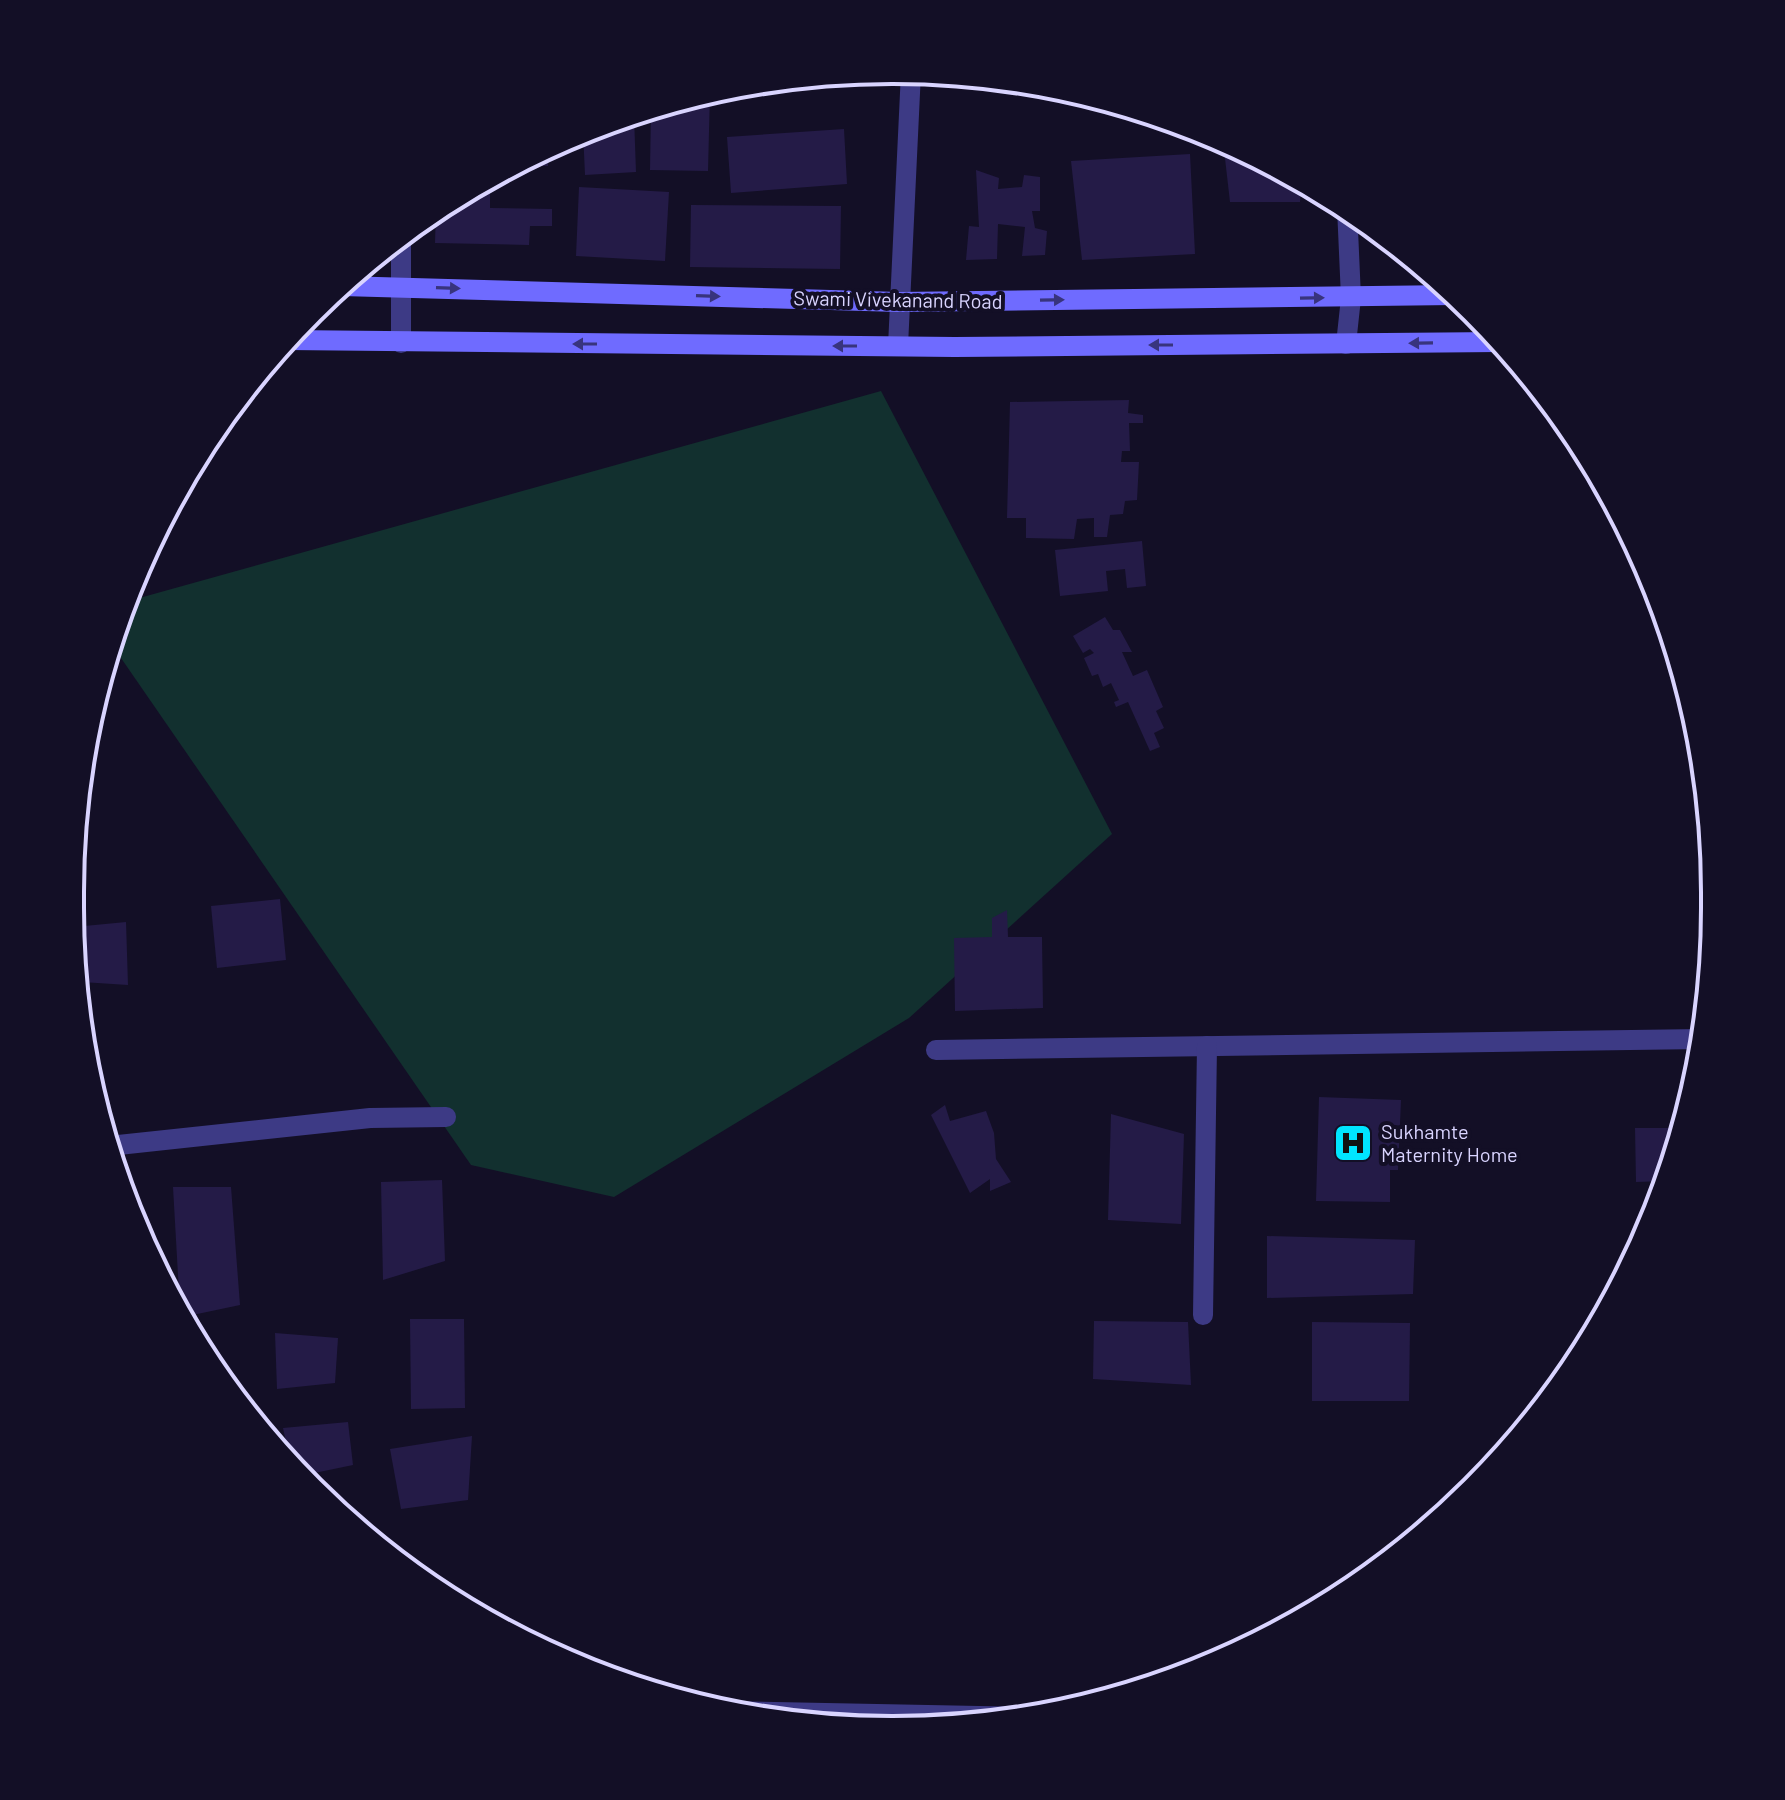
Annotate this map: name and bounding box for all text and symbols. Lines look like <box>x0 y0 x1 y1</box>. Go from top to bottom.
one-way arrow <box>436 282 461 295</box>
street label: Swami Vivekanand Road <box>793 285 1003 313</box>
one-way arrow <box>696 290 721 303</box>
one-way arrow <box>1300 292 1325 304</box>
one-way arrow <box>1040 294 1065 307</box>
one-way arrow <box>1408 337 1433 349</box>
one-way arrow <box>572 338 597 350</box>
one-way arrow <box>1148 339 1173 351</box>
one-way arrow <box>832 340 857 352</box>
place label: Sukhamte Maternity Home <box>1381 1119 1518 1166</box>
hospital icon: Sukhamte Maternity Home <box>1332 1122 1374 1164</box>

